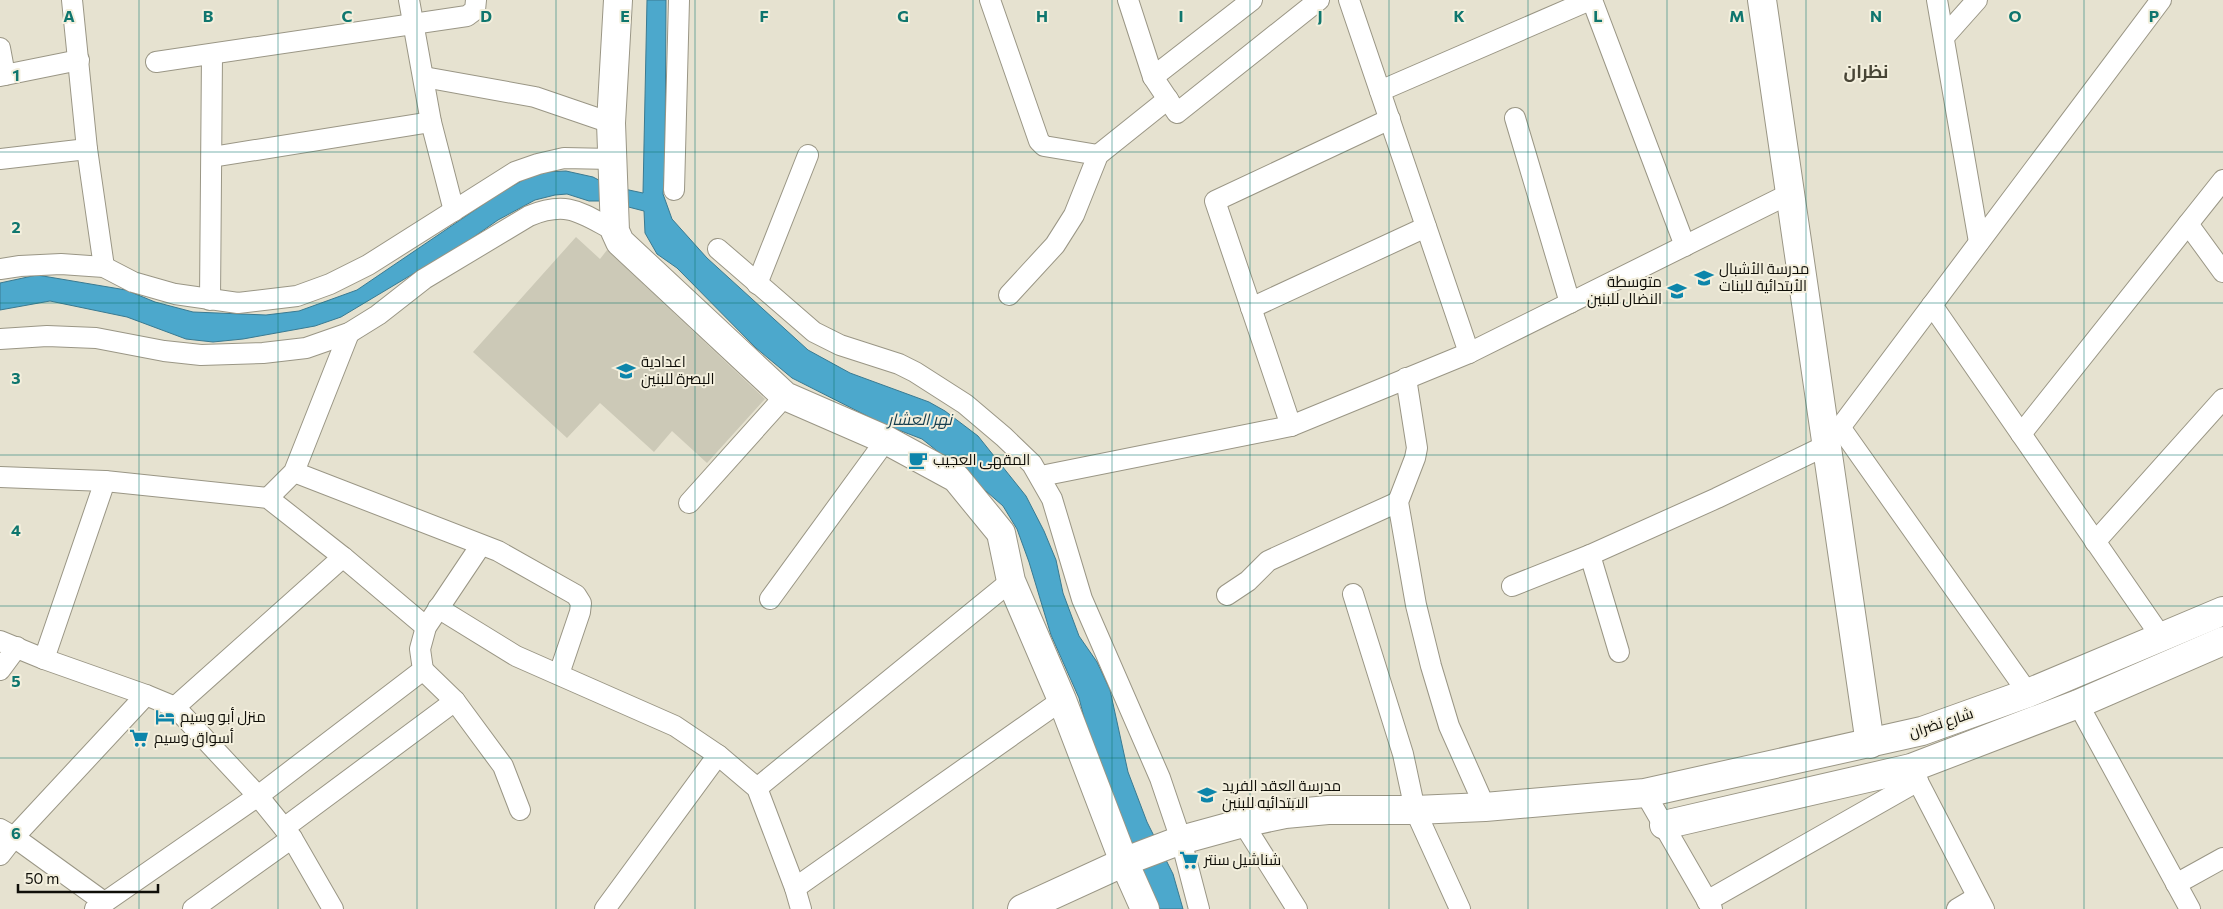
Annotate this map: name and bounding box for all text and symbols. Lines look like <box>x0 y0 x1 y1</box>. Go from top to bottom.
text: A <box>63 6 75 25</box>
text: B <box>203 6 214 25</box>
text: C <box>342 6 353 25</box>
text: D <box>480 6 492 25</box>
text: E <box>620 6 630 25</box>
text: F <box>759 6 769 25</box>
text: G <box>897 6 909 25</box>
text: H <box>1036 6 1048 25</box>
text: I <box>1178 6 1184 25</box>
text: J <box>1317 6 1323 25</box>
text: K <box>1453 6 1465 25</box>
text: L <box>1593 6 1603 25</box>
text: M <box>1729 6 1745 25</box>
text: N <box>1870 6 1882 25</box>
text: O <box>2008 6 2022 25</box>
text: P <box>2149 6 2159 25</box>
district label: نظران <box>1844 60 1888 83</box>
text: 1 <box>12 65 20 84</box>
text: 2 <box>11 217 21 236</box>
place label: مدرسة الأشبال الأبتدائية للبنات <box>1719 259 1809 294</box>
school or university icon: مدرسة الأشبال الأبتدائية للبنات <box>1693 267 1715 289</box>
place label: متوسطة النضال للبنين <box>1587 272 1662 309</box>
school or university icon: متوسطة النضال للبنين <box>1666 280 1688 302</box>
place label: اعدادية البصرة للبنين <box>641 352 714 389</box>
school or university icon: اعدادية البصرة للبنين <box>615 360 637 382</box>
text: 3 <box>11 368 21 387</box>
water label: نهر العشار <box>886 409 954 429</box>
cafe icon: المقهى العجيب <box>907 449 929 471</box>
place label: المقهى العجيب <box>933 450 1030 470</box>
text: 4 <box>11 520 21 539</box>
text: 5 <box>11 671 21 690</box>
street label: شارع نضران <box>1906 703 1976 744</box>
hotel icon: منزل أبو وسيم <box>154 706 176 728</box>
place label: منزل أبو وسيم <box>180 707 266 727</box>
supermarket icon: أسواق وسيم <box>128 727 150 749</box>
place label: أسواق وسيم <box>154 728 234 748</box>
place label: مدرسة العقد الفريد الابتدائيه للبنين <box>1222 776 1341 813</box>
school or university icon: مدرسة العقد الفريد الابتدائيه للبنين <box>1196 784 1218 806</box>
text: 6 <box>11 823 21 842</box>
supermarket icon: شناشيل سنتر <box>1178 849 1200 871</box>
place label: شناشيل سنتر <box>1203 850 1281 870</box>
scale bar <box>18 862 158 894</box>
text: 50 m <box>25 869 59 887</box>

